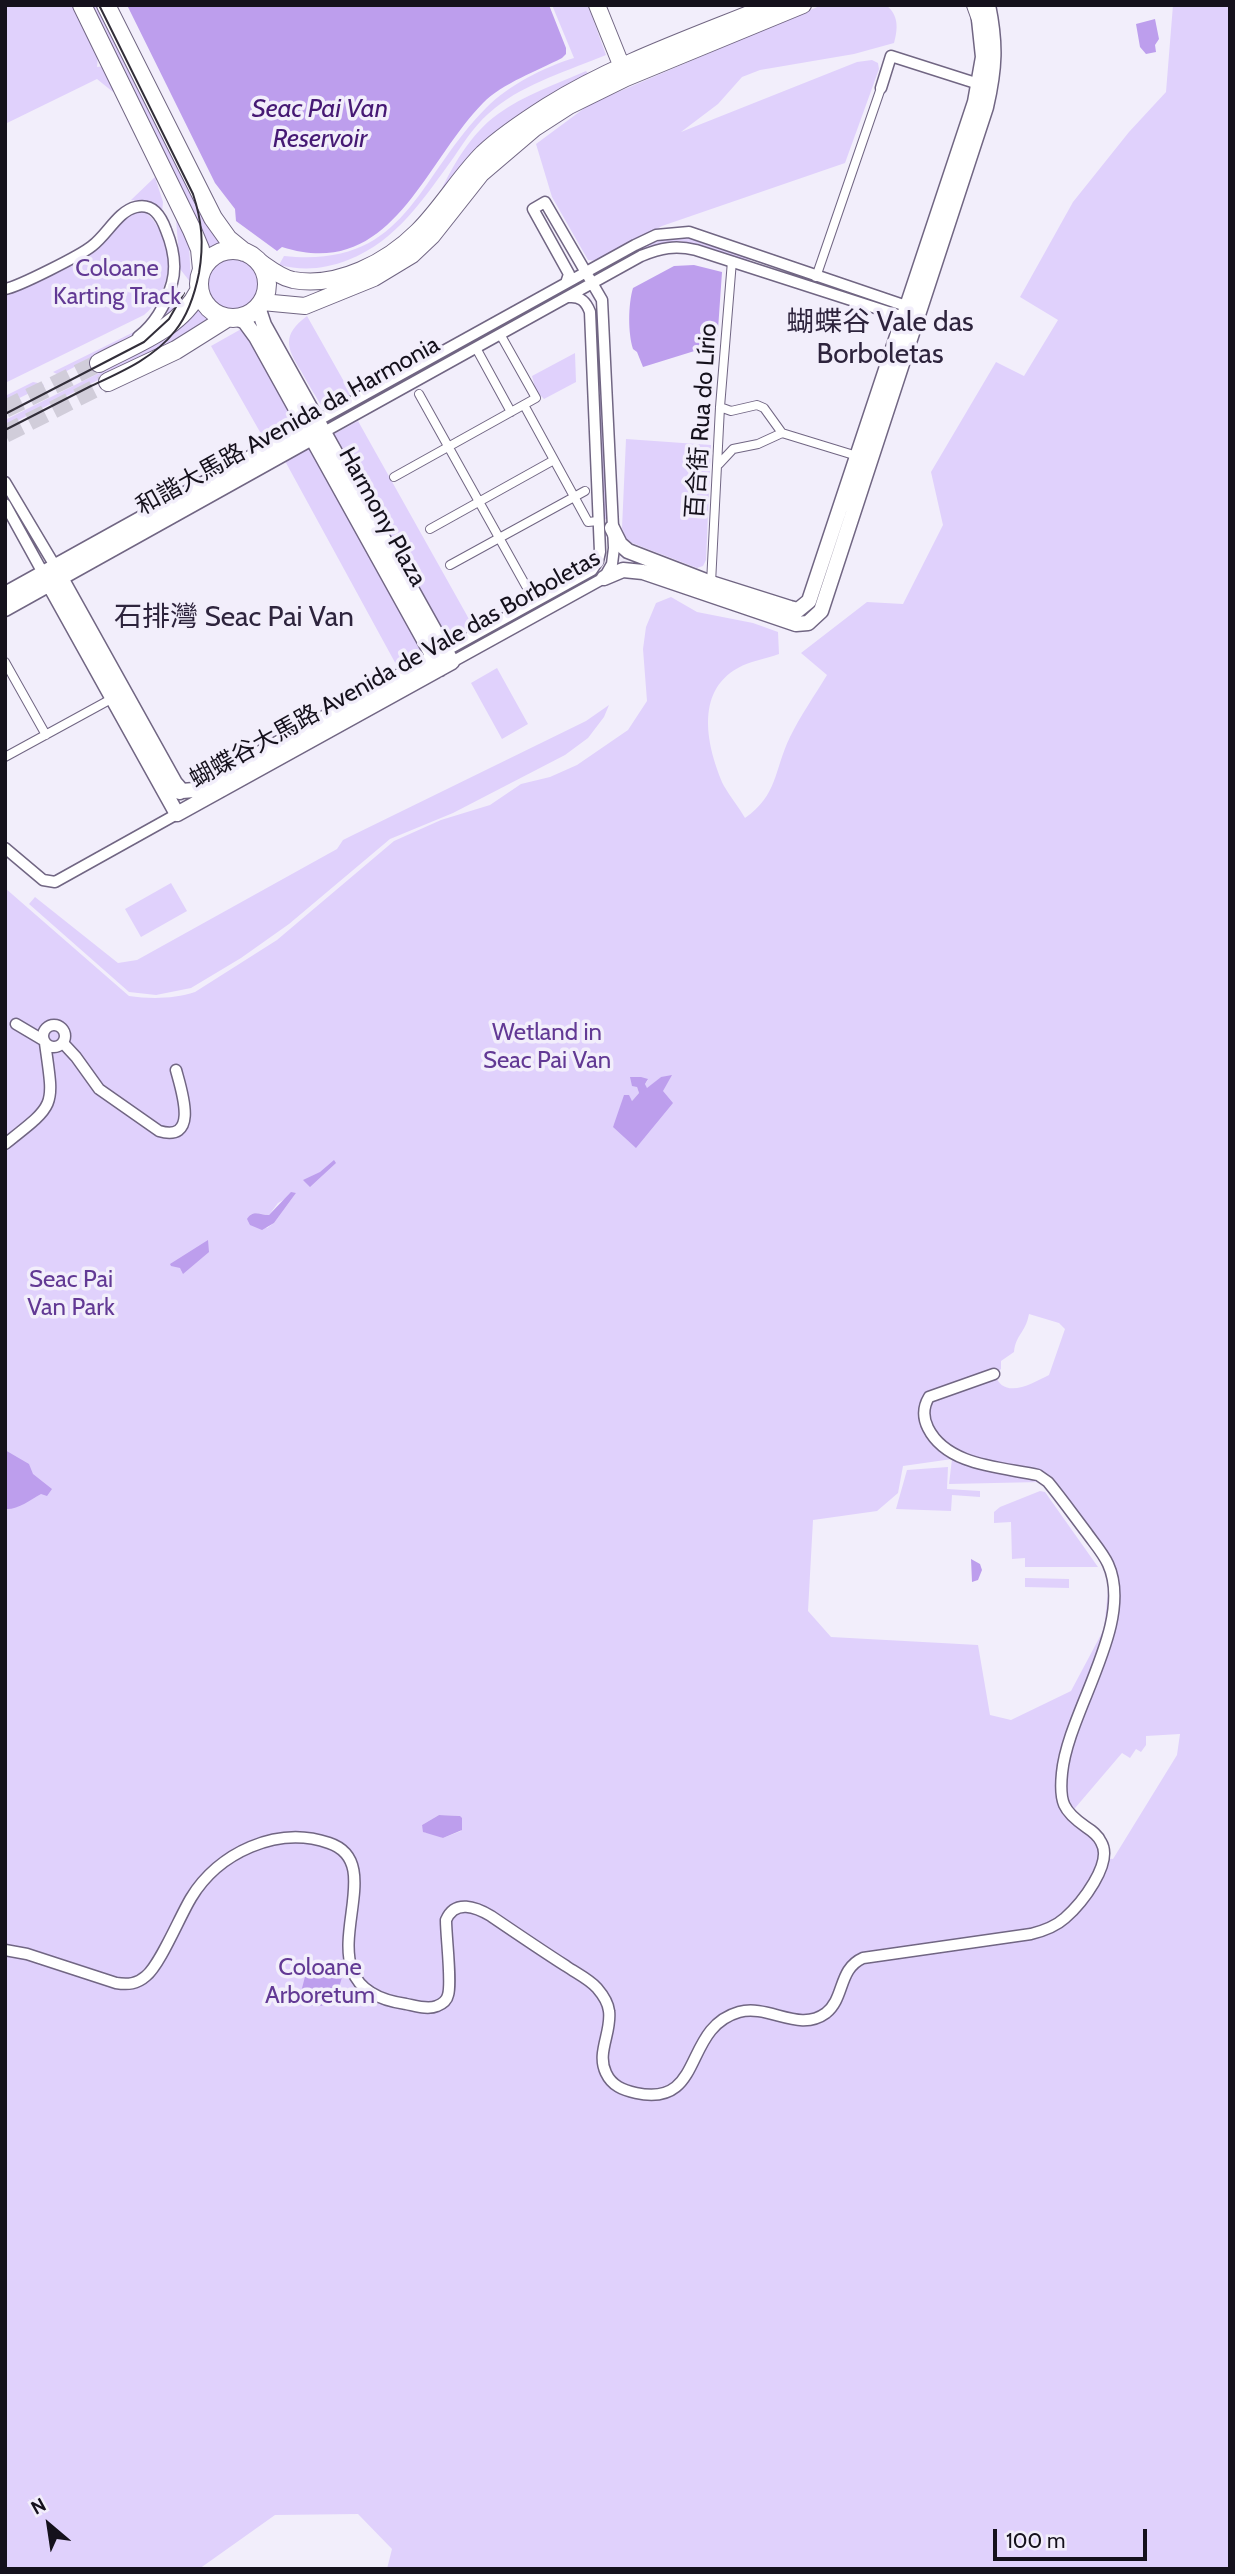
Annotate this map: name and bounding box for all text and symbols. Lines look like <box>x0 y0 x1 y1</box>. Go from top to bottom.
water label: Seac Pai Van Reservoir <box>252 93 388 154</box>
park label: Coloane Karting Track <box>53 255 181 311</box>
district label: 蝴蝶谷 Vale das Borboletas <box>786 306 974 372</box>
street label: 百合街 Rua do Lírio <box>681 322 723 520</box>
street label: 和諧大馬路 Avenida da Harmonia <box>131 330 445 522</box>
street label: Harmony Plaza <box>332 443 432 591</box>
street label: 蝴蝶谷大馬路 Avenida de Vale das Borboletas <box>185 544 605 794</box>
district label: 石排灣 Seac Pai Van <box>114 601 354 635</box>
park label: Wetland in Seac Pai Van <box>483 1019 611 1075</box>
park label: Seac Pai Van Park <box>27 1266 115 1322</box>
park label: Coloane Arboretum <box>265 1954 375 2010</box>
north arrow <box>14 2490 84 2560</box>
text: N <box>27 2493 50 2520</box>
scale bar <box>997 2514 1151 2558</box>
text: 100 m <box>1006 2528 1065 2553</box>

